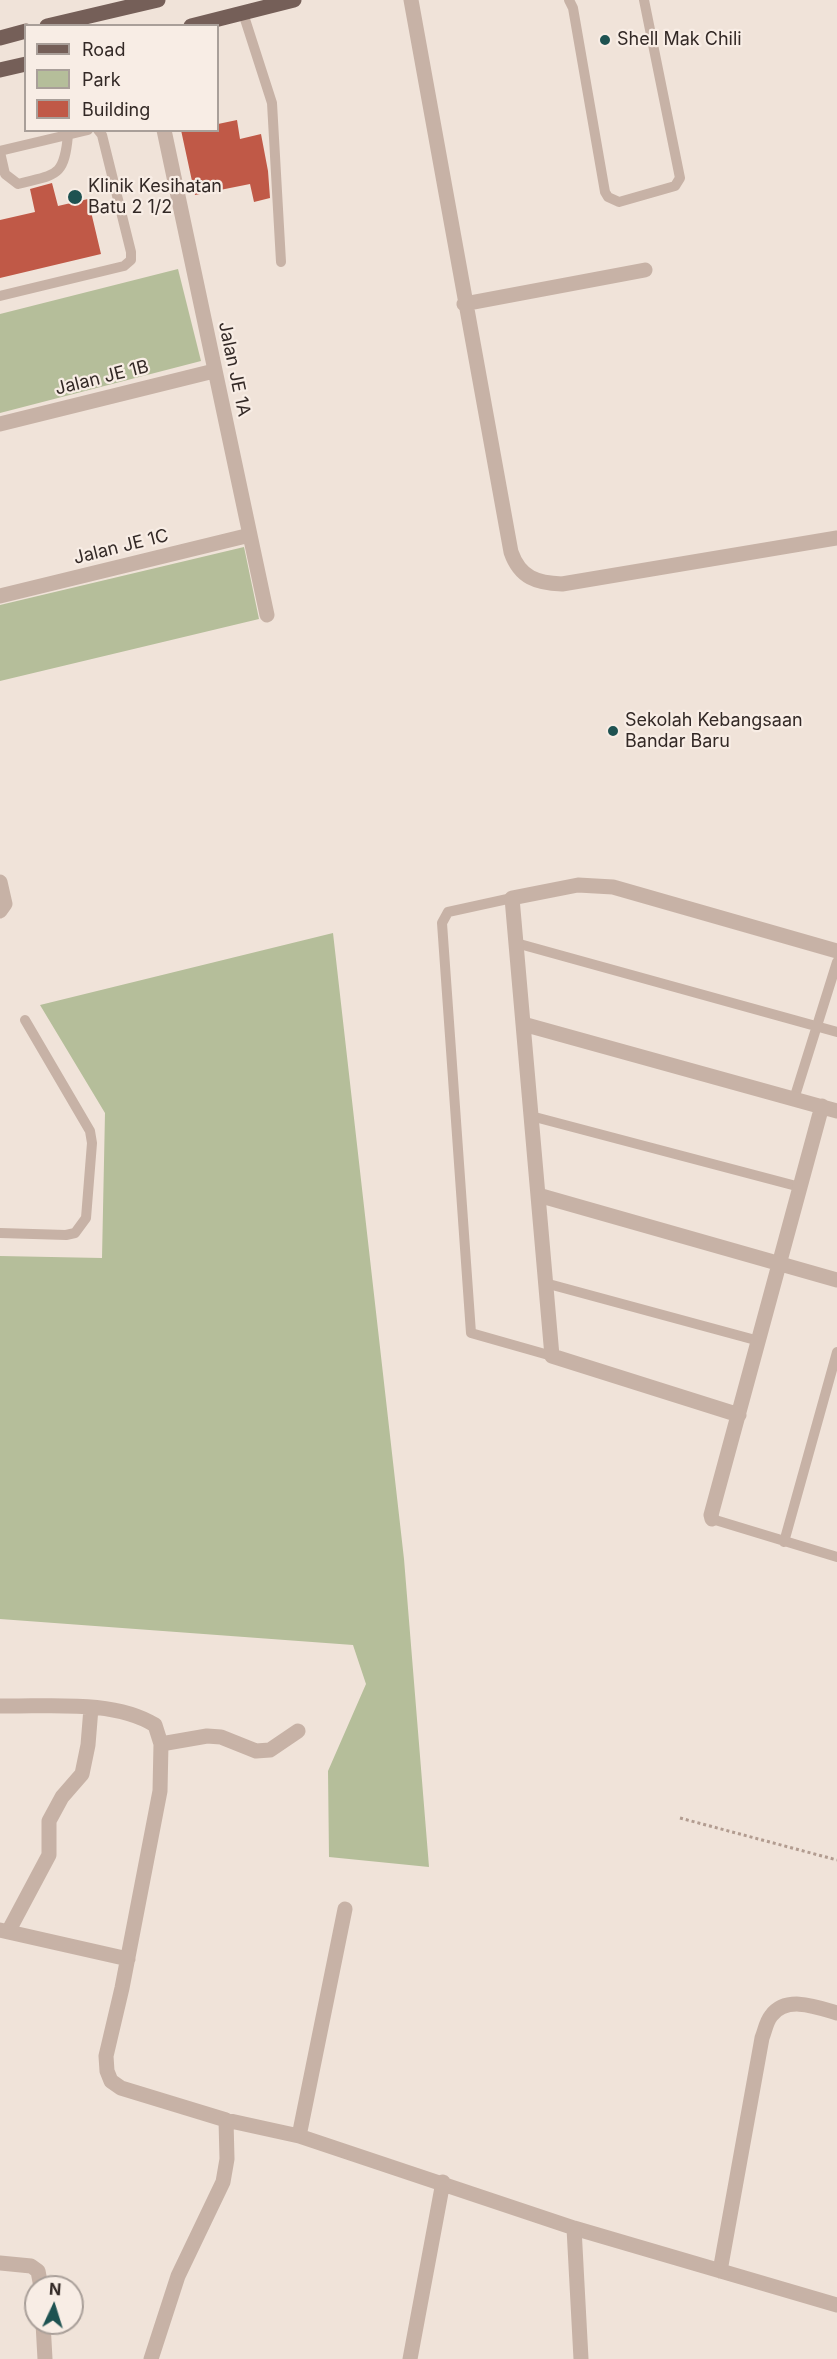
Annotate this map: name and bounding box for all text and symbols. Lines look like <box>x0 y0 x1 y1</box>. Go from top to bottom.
legend <box>24 24 219 132</box>
place label: Shell Mak Chili <box>617 29 742 51</box>
marker: Shell Mak Chili <box>598 33 612 47</box>
text: Road <box>82 39 125 60</box>
text: Park <box>82 69 121 90</box>
text: Building <box>82 99 150 120</box>
place label: Klinik Kesihatan Batu 2 1/2 <box>88 176 222 219</box>
marker: Klinik Kesihatan Batu 2 1/2 <box>66 188 84 206</box>
street label: Jalan JE 1A <box>213 320 255 418</box>
street label: Jalan JE 1B <box>53 356 151 400</box>
street label: Jalan JE 1C <box>71 525 171 569</box>
place label: Sekolah Kebangsaan Bandar Baru <box>625 710 803 752</box>
marker: Sekolah Kebangsaan Bandar Baru <box>606 724 620 738</box>
north arrow <box>24 2275 84 2335</box>
text: N <box>48 2279 62 2299</box>

